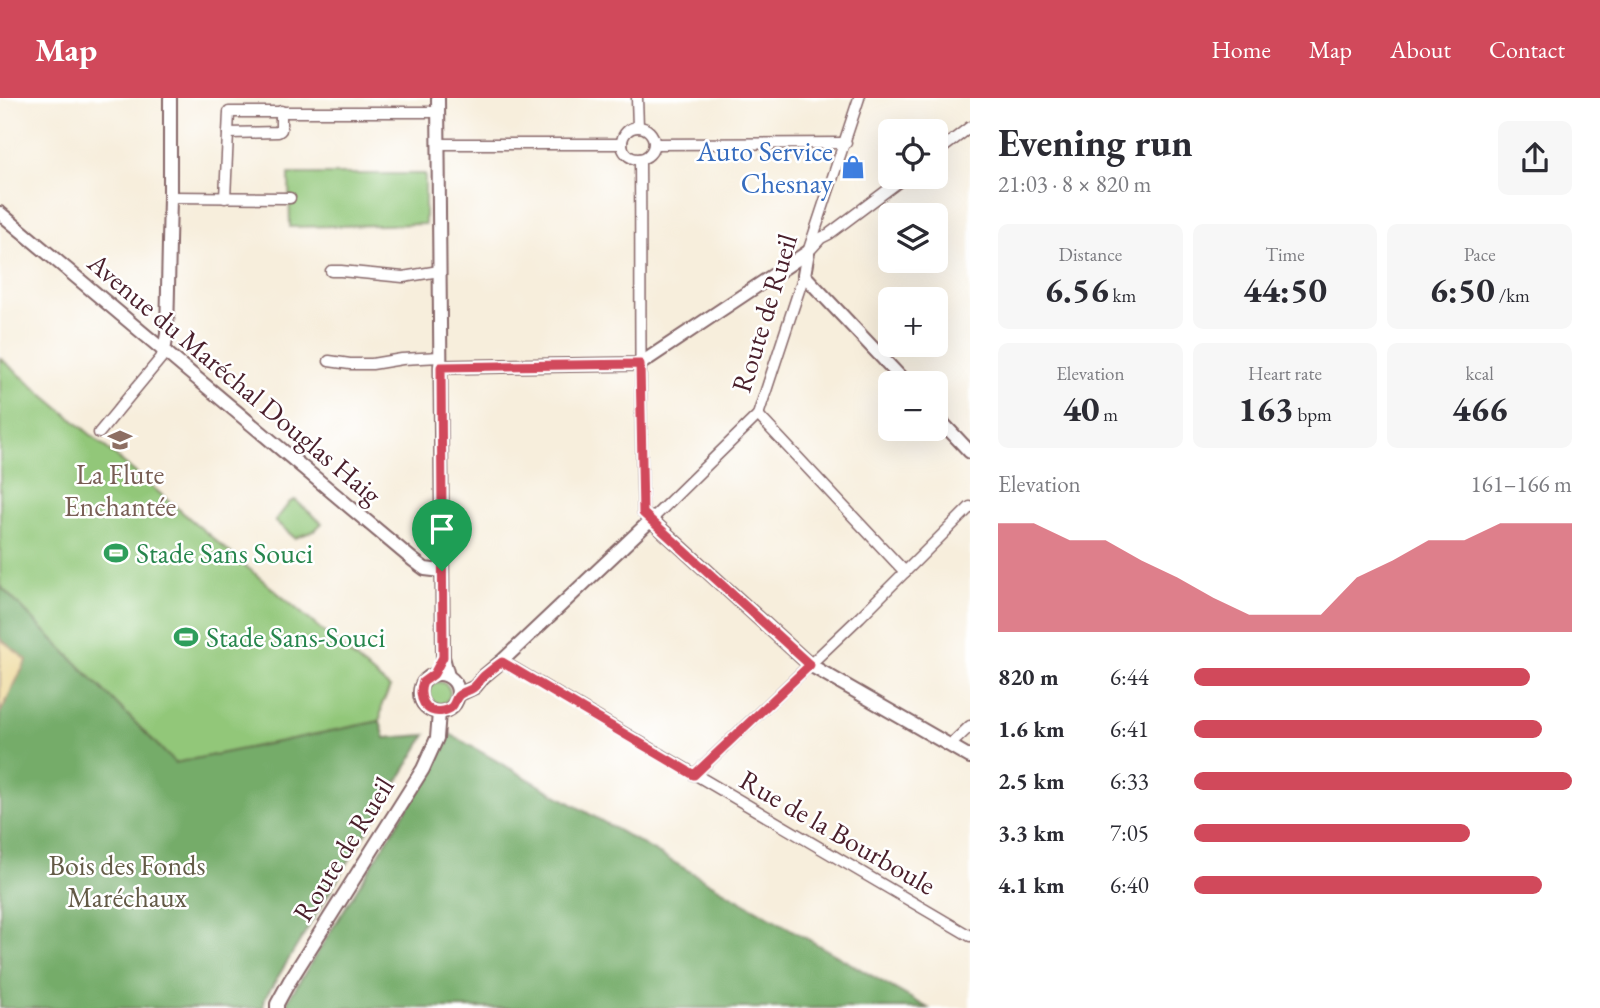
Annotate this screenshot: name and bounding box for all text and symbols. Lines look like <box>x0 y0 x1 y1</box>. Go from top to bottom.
text: Map <box>35 28 97 71</box>
text: Home <box>1211 34 1271 65</box>
text: Map <box>1309 34 1352 65</box>
text: About <box>1390 34 1451 65</box>
text: Contact <box>1489 34 1565 65</box>
text: Evening run <box>998 118 1193 167</box>
map controls <box>878 119 948 441</box>
button: locate <box>878 119 948 189</box>
button: share <box>1498 121 1572 195</box>
place label: Auto Service Chesnay <box>695 133 834 201</box>
shop icon: Auto Service Chesnay <box>839 153 867 181</box>
text: 21:03 · 8 × 820 m <box>998 169 1151 199</box>
button: layers <box>878 203 948 273</box>
street label: Route de Rueil <box>723 229 805 397</box>
text: Distance <box>1059 242 1122 267</box>
text: Time <box>1265 242 1305 267</box>
text: Pace <box>1464 242 1496 267</box>
street label: Avenue du Maréchal Douglas Haig <box>80 244 390 512</box>
text: 6.56 <box>1044 267 1109 312</box>
text: 44:50 <box>1243 267 1327 312</box>
text: 6:50 <box>1429 267 1495 312</box>
text: km <box>1109 283 1136 308</box>
text: /km <box>1495 283 1530 308</box>
button: + <box>878 287 948 357</box>
text: Elevation <box>1056 361 1125 386</box>
text: Heart rate <box>1248 361 1322 386</box>
text: kcal <box>1465 361 1494 386</box>
button: − <box>878 371 948 441</box>
text: 40 <box>1063 386 1100 431</box>
text: 163 <box>1238 386 1294 431</box>
text: 466 <box>1452 386 1507 431</box>
text: m <box>1100 402 1118 427</box>
text: bpm <box>1294 402 1332 427</box>
school or university icon: La Flute Enchantée <box>106 426 134 454</box>
place label: La Flute Enchantée <box>64 456 176 524</box>
text: Elevation <box>998 469 1081 499</box>
text: 161–166 m <box>1471 469 1572 499</box>
pin <box>412 499 472 571</box>
icon: arrive <box>423 510 461 548</box>
place label: Stade Sans Souci <box>136 535 313 571</box>
sports icon: Stade Sans Souci <box>102 539 130 567</box>
place label: Stade Sans-Souci <box>206 619 385 655</box>
sports icon: Stade Sans-Souci <box>172 623 200 651</box>
text: 820 m <box>998 662 1059 692</box>
text: 6:44 <box>1110 662 1149 692</box>
text: 1.6 km <box>998 714 1065 744</box>
text: 6:41 <box>1110 714 1149 744</box>
street label: Rue de la Bourboule <box>734 761 943 903</box>
text: 2.5 km <box>998 766 1065 796</box>
text: 6:33 <box>1110 766 1149 796</box>
street label: Route de Rueil <box>284 770 402 928</box>
text: 3.3 km <box>998 818 1065 848</box>
text: 7:05 <box>1110 818 1149 848</box>
park label: Bois des Fonds Maréchaux <box>49 847 205 915</box>
text: 4.1 km <box>998 870 1065 900</box>
text: 6:40 <box>1110 870 1149 900</box>

